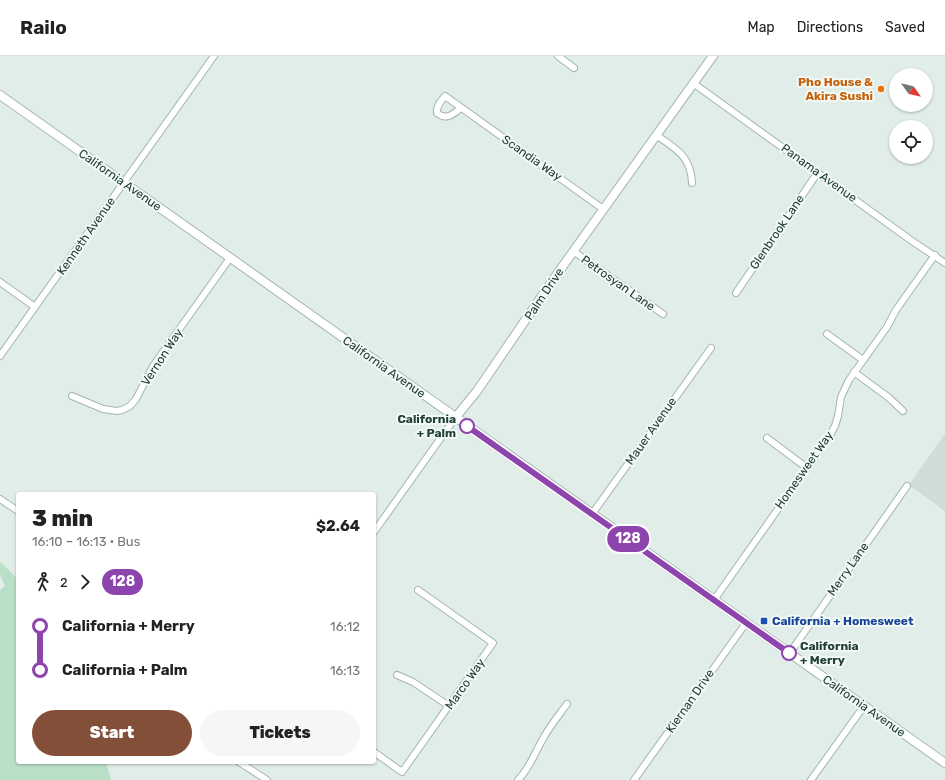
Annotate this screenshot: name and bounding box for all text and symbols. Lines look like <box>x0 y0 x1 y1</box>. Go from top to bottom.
text: Railo <box>20 16 67 39</box>
text: Map <box>748 19 775 36</box>
text: Directions <box>797 19 863 36</box>
text: Saved <box>885 19 925 36</box>
north arrow <box>889 68 933 112</box>
map controls <box>889 68 933 164</box>
place label: Pho House & Akira Sushi <box>798 75 873 103</box>
marker: Pho House & Akira Sushi <box>876 84 886 94</box>
button: locate <box>889 120 933 164</box>
street label: Scandia Way <box>499 132 565 184</box>
street label: Panama Avenue <box>778 141 860 205</box>
street label: California Avenue <box>76 146 164 214</box>
street label: Glenbrook Lane <box>747 192 807 272</box>
street label: Kenneth Avenue <box>54 194 118 277</box>
street label: Petrosyan Lane <box>578 252 658 314</box>
street label: Palm Drive <box>522 265 567 323</box>
street label: Vernon Way <box>138 326 186 388</box>
street label: California Avenue <box>340 333 428 401</box>
street label: Mauer Avenue <box>623 394 680 467</box>
place label: California + Palm <box>397 412 456 440</box>
marker: California + Palm <box>459 418 475 434</box>
street label: Homesweet Way <box>772 428 836 512</box>
text: 3 min <box>32 505 93 532</box>
text: $2.64 <box>316 517 360 535</box>
line badge: 128 <box>605 526 651 552</box>
text: 128 <box>615 530 641 547</box>
text: 16:10 – 16:13 · Bus <box>32 534 140 549</box>
street label: Merry Lane <box>824 539 872 598</box>
icon: walk <box>32 571 54 593</box>
icon: forward <box>74 571 96 593</box>
text: 128 <box>110 573 135 590</box>
text: 2 <box>60 575 68 590</box>
place label: California + Homesweet <box>772 614 914 628</box>
marker: California + Homesweet <box>759 616 769 626</box>
text: California + Merry <box>62 617 195 635</box>
text: 16:12 <box>330 619 360 634</box>
place label: California + Merry <box>800 639 859 667</box>
marker: California + Merry <box>781 645 797 661</box>
street label: Marco Way <box>442 655 488 712</box>
text: California + Palm <box>62 661 188 679</box>
text: 16:13 <box>330 663 360 678</box>
street label: Kiernan Drive <box>663 666 717 735</box>
street label: California Avenue <box>820 672 908 740</box>
button: Start <box>32 710 192 756</box>
button: Tickets <box>200 710 360 756</box>

